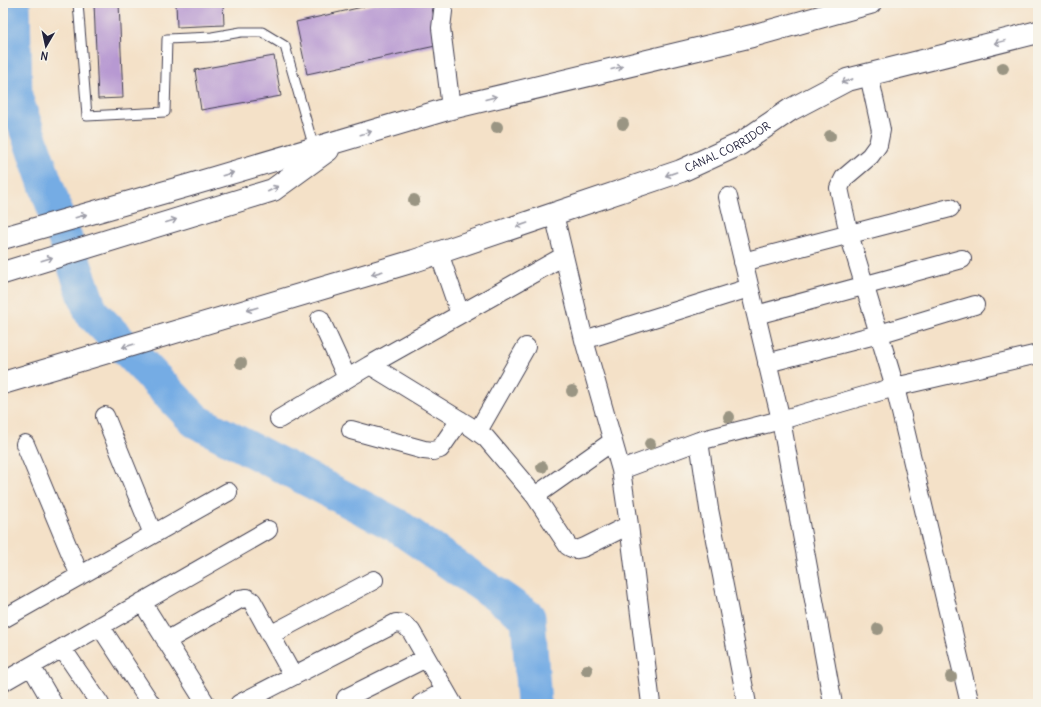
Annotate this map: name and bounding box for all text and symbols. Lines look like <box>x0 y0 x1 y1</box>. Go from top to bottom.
north arrow <box>26 26 66 66</box>
one-way arrow <box>994 38 1007 46</box>
text: N <box>40 48 49 63</box>
one-way arrow <box>611 63 624 71</box>
one-way arrow <box>842 77 854 85</box>
one-way arrow <box>484 94 497 102</box>
street label: CANAL CORRIDOR <box>683 118 773 175</box>
one-way arrow <box>359 129 372 136</box>
one-way arrow <box>221 170 234 177</box>
one-way arrow <box>665 171 678 178</box>
one-way arrow <box>267 184 279 192</box>
one-way arrow <box>74 211 87 219</box>
one-way arrow <box>164 217 177 224</box>
one-way arrow <box>515 222 528 229</box>
one-way arrow <box>40 255 53 262</box>
one-way arrow <box>371 270 384 277</box>
one-way arrow <box>246 306 259 313</box>
one-way arrow <box>121 343 134 350</box>

